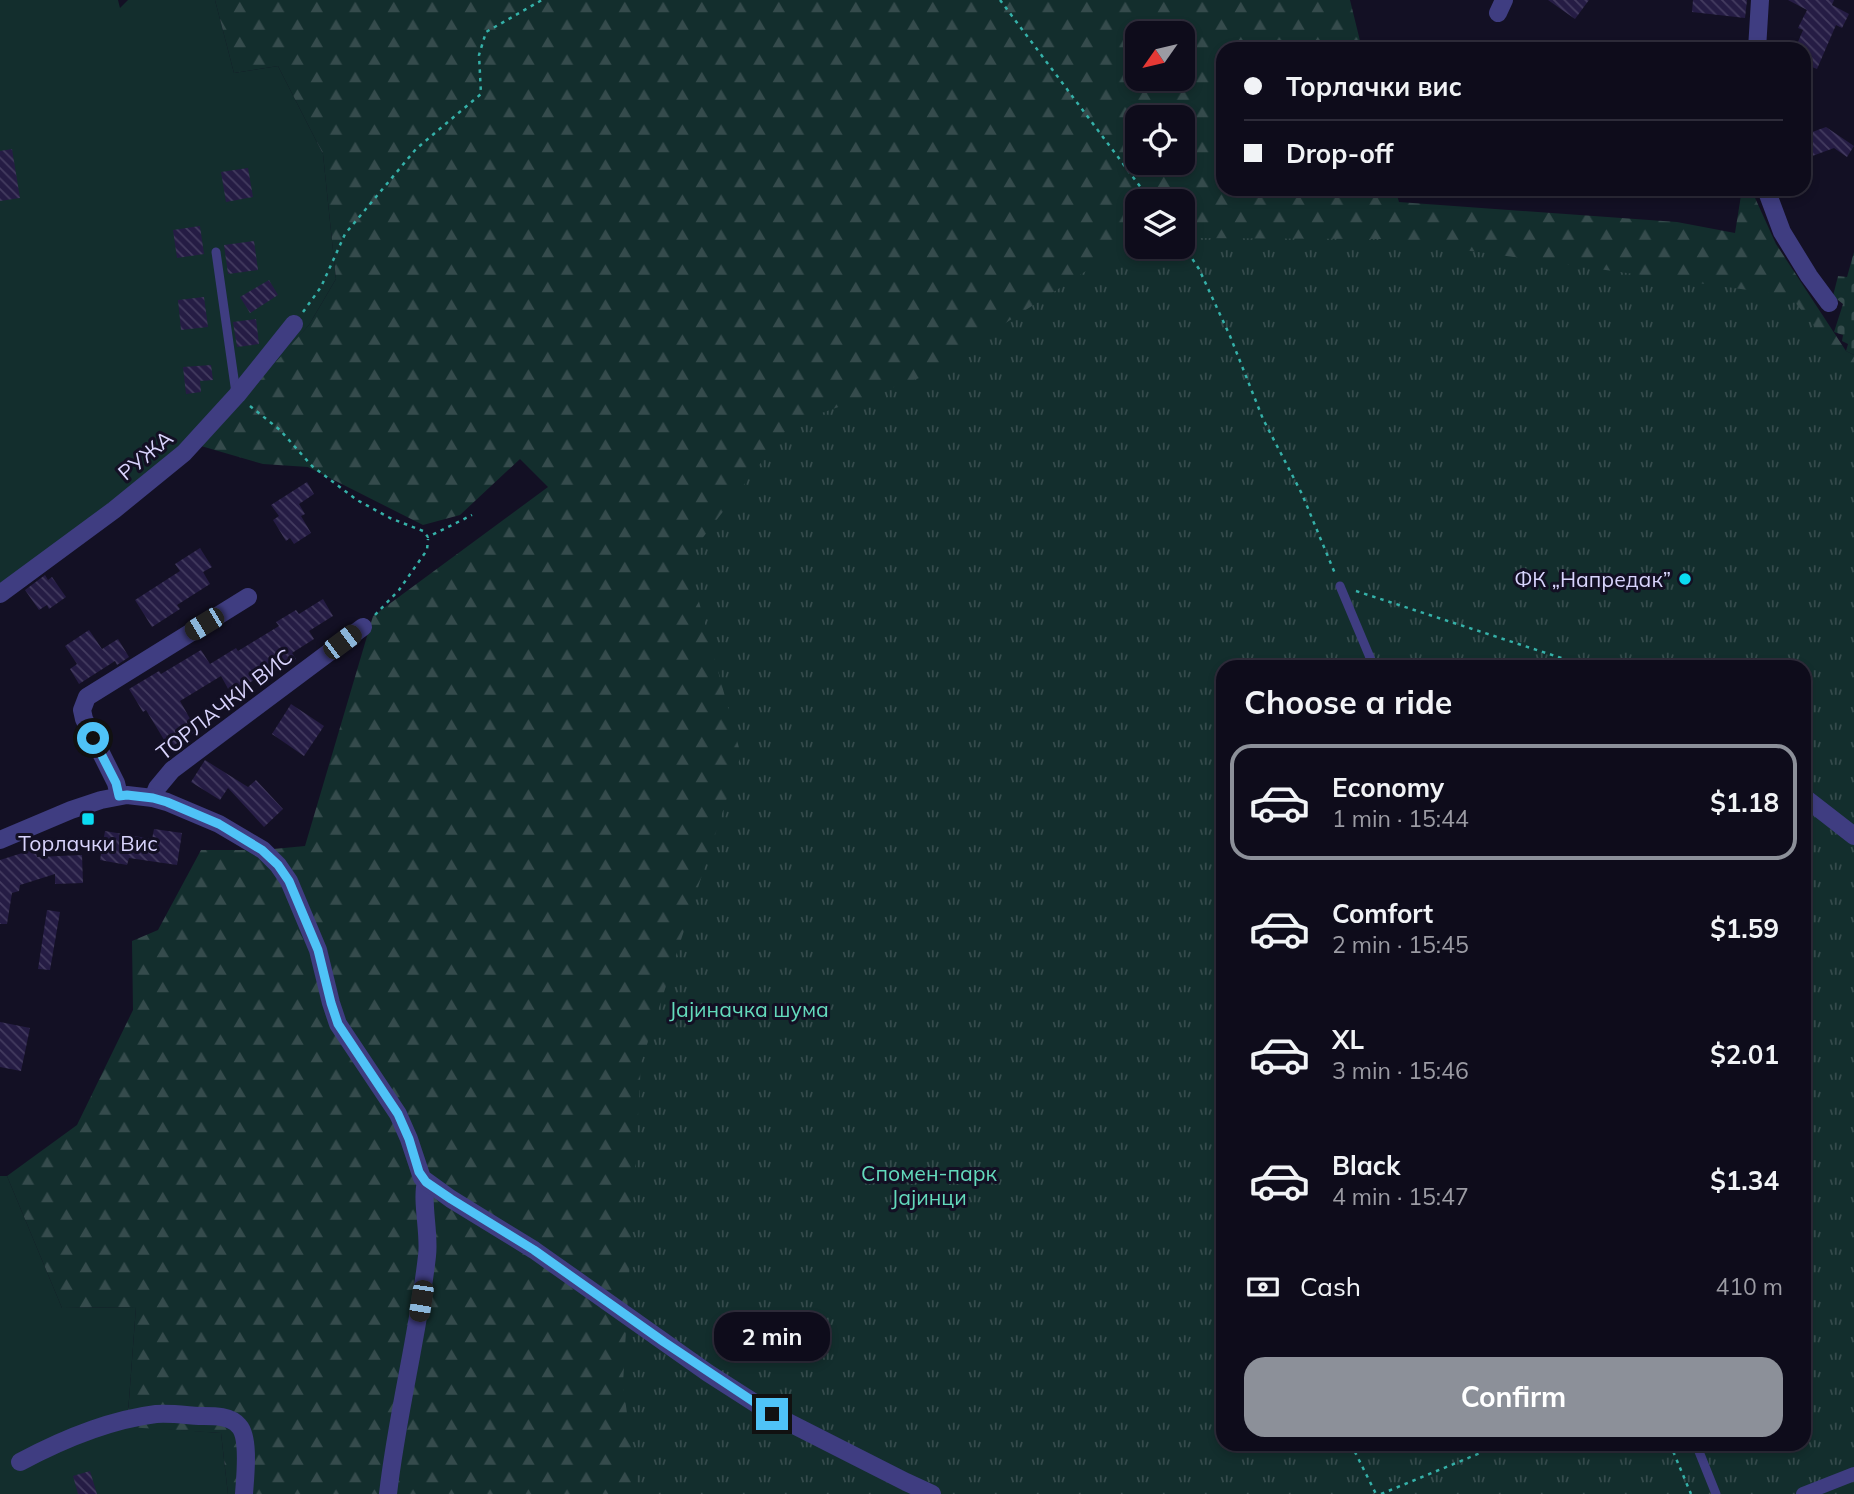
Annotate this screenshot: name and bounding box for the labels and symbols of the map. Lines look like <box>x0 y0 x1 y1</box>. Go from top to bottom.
north arrow <box>1125 21 1195 91</box>
street label: РУЖА <box>112 424 178 485</box>
place label: ФК „Напредак” <box>1514 566 1671 592</box>
marker: ФК „Напредак” <box>1677 571 1693 587</box>
car <box>181 604 228 644</box>
car <box>319 621 366 663</box>
street label: ТОРЛАЧКИ ВИС <box>151 643 297 765</box>
route start <box>77 722 109 754</box>
marker: Торлачки Вис <box>80 811 96 827</box>
place label: Торлачки Вис <box>18 830 158 856</box>
park label: Јајиначка шума <box>669 996 829 1022</box>
park label: Спомен-парк Јајинци <box>861 1160 998 1210</box>
car <box>408 1279 435 1323</box>
callout: 2 min <box>714 1312 830 1362</box>
route end <box>756 1398 788 1430</box>

